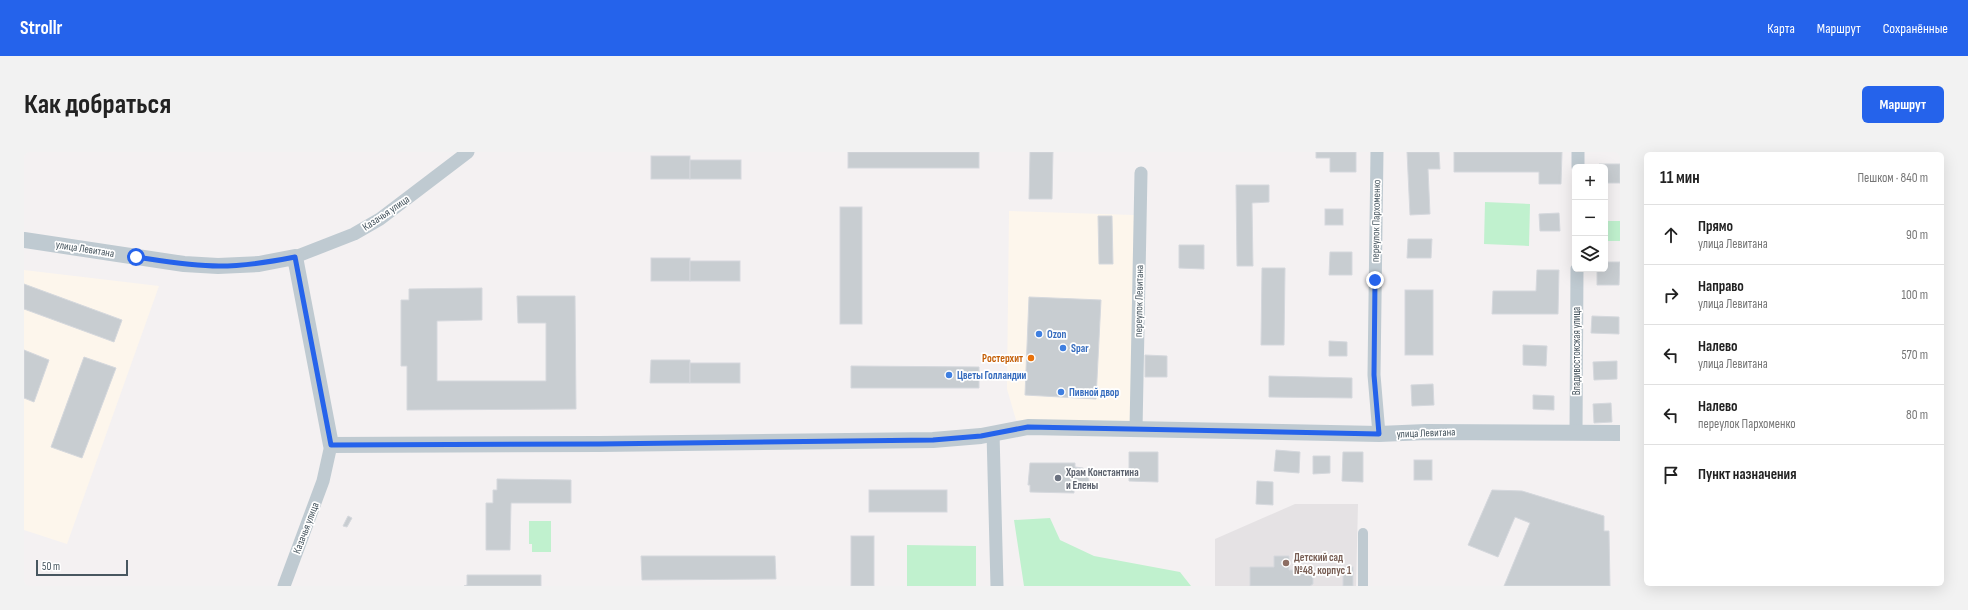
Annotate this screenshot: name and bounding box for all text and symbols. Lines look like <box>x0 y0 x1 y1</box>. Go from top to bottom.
text: Strollr <box>20 17 62 40</box>
text: Карта <box>1767 20 1795 37</box>
text: Маршрут <box>1817 20 1861 37</box>
text: Сохранённые <box>1883 20 1948 37</box>
button: Маршрут <box>1862 86 1944 123</box>
text: Как добраться <box>24 88 171 121</box>
map controls <box>1572 164 1608 272</box>
button: + <box>1572 164 1608 200</box>
text: 11 мин <box>1660 168 1700 188</box>
text: Пешком · 840 m <box>1857 170 1928 186</box>
street label: переулок Пархоменко <box>1369 179 1383 262</box>
street label: Казачья улица <box>360 193 412 233</box>
button: − <box>1572 200 1608 236</box>
text: Прямо <box>1698 217 1733 236</box>
icon: ahead <box>1660 224 1682 246</box>
text: 90 m <box>1906 227 1928 243</box>
button: layers <box>1572 236 1608 272</box>
text: улица Левитана <box>1698 236 1768 252</box>
street label: улица Левитана <box>55 238 115 260</box>
route start <box>127 248 145 266</box>
street label: переулок Левитана <box>1132 265 1146 337</box>
route end <box>1366 271 1384 289</box>
text: Направо <box>1698 277 1744 296</box>
icon: right <box>1660 284 1682 306</box>
text: 100 m <box>1901 287 1928 303</box>
text: улица Левитана <box>1698 296 1768 312</box>
street label: Владивостокская улица <box>1570 307 1583 395</box>
place label: Ozon <box>1047 328 1067 341</box>
marker: Ozon <box>1034 329 1044 339</box>
text: Налево <box>1698 337 1738 356</box>
place label: Spar <box>1071 342 1089 355</box>
marker: Spar <box>1058 343 1068 353</box>
icon: left <box>1660 344 1682 366</box>
text: 570 m <box>1901 347 1928 363</box>
place label: Ростерхит <box>982 352 1023 365</box>
marker: Ростерхит <box>1026 353 1036 363</box>
text: улица Левитана <box>1698 356 1768 372</box>
place label: Цветы Голландии <box>957 369 1027 382</box>
marker: Цветы Голландии <box>944 370 954 380</box>
place label: Пивной двор <box>1069 386 1120 399</box>
marker: Пивной двор <box>1056 387 1066 397</box>
text: Налево <box>1698 397 1738 416</box>
icon: left <box>1660 404 1682 426</box>
text: 80 m <box>1906 407 1928 423</box>
text: переулок Пархоменко <box>1698 416 1796 432</box>
street label: улица Левитана <box>1396 425 1456 441</box>
icon: arrive <box>1660 464 1682 486</box>
text: Пункт назначения <box>1698 465 1796 484</box>
place label: Храм Константина и Елены <box>1065 466 1139 492</box>
marker: Храм Константина и Елены <box>1053 473 1063 483</box>
street label: Казачья улица <box>290 501 322 555</box>
place label: Детский сад №48, корпус 1 <box>1294 551 1352 577</box>
scale bar <box>36 558 128 577</box>
marker: Детский сад №48, корпус 1 <box>1281 558 1291 568</box>
text: 50 m <box>42 560 60 573</box>

